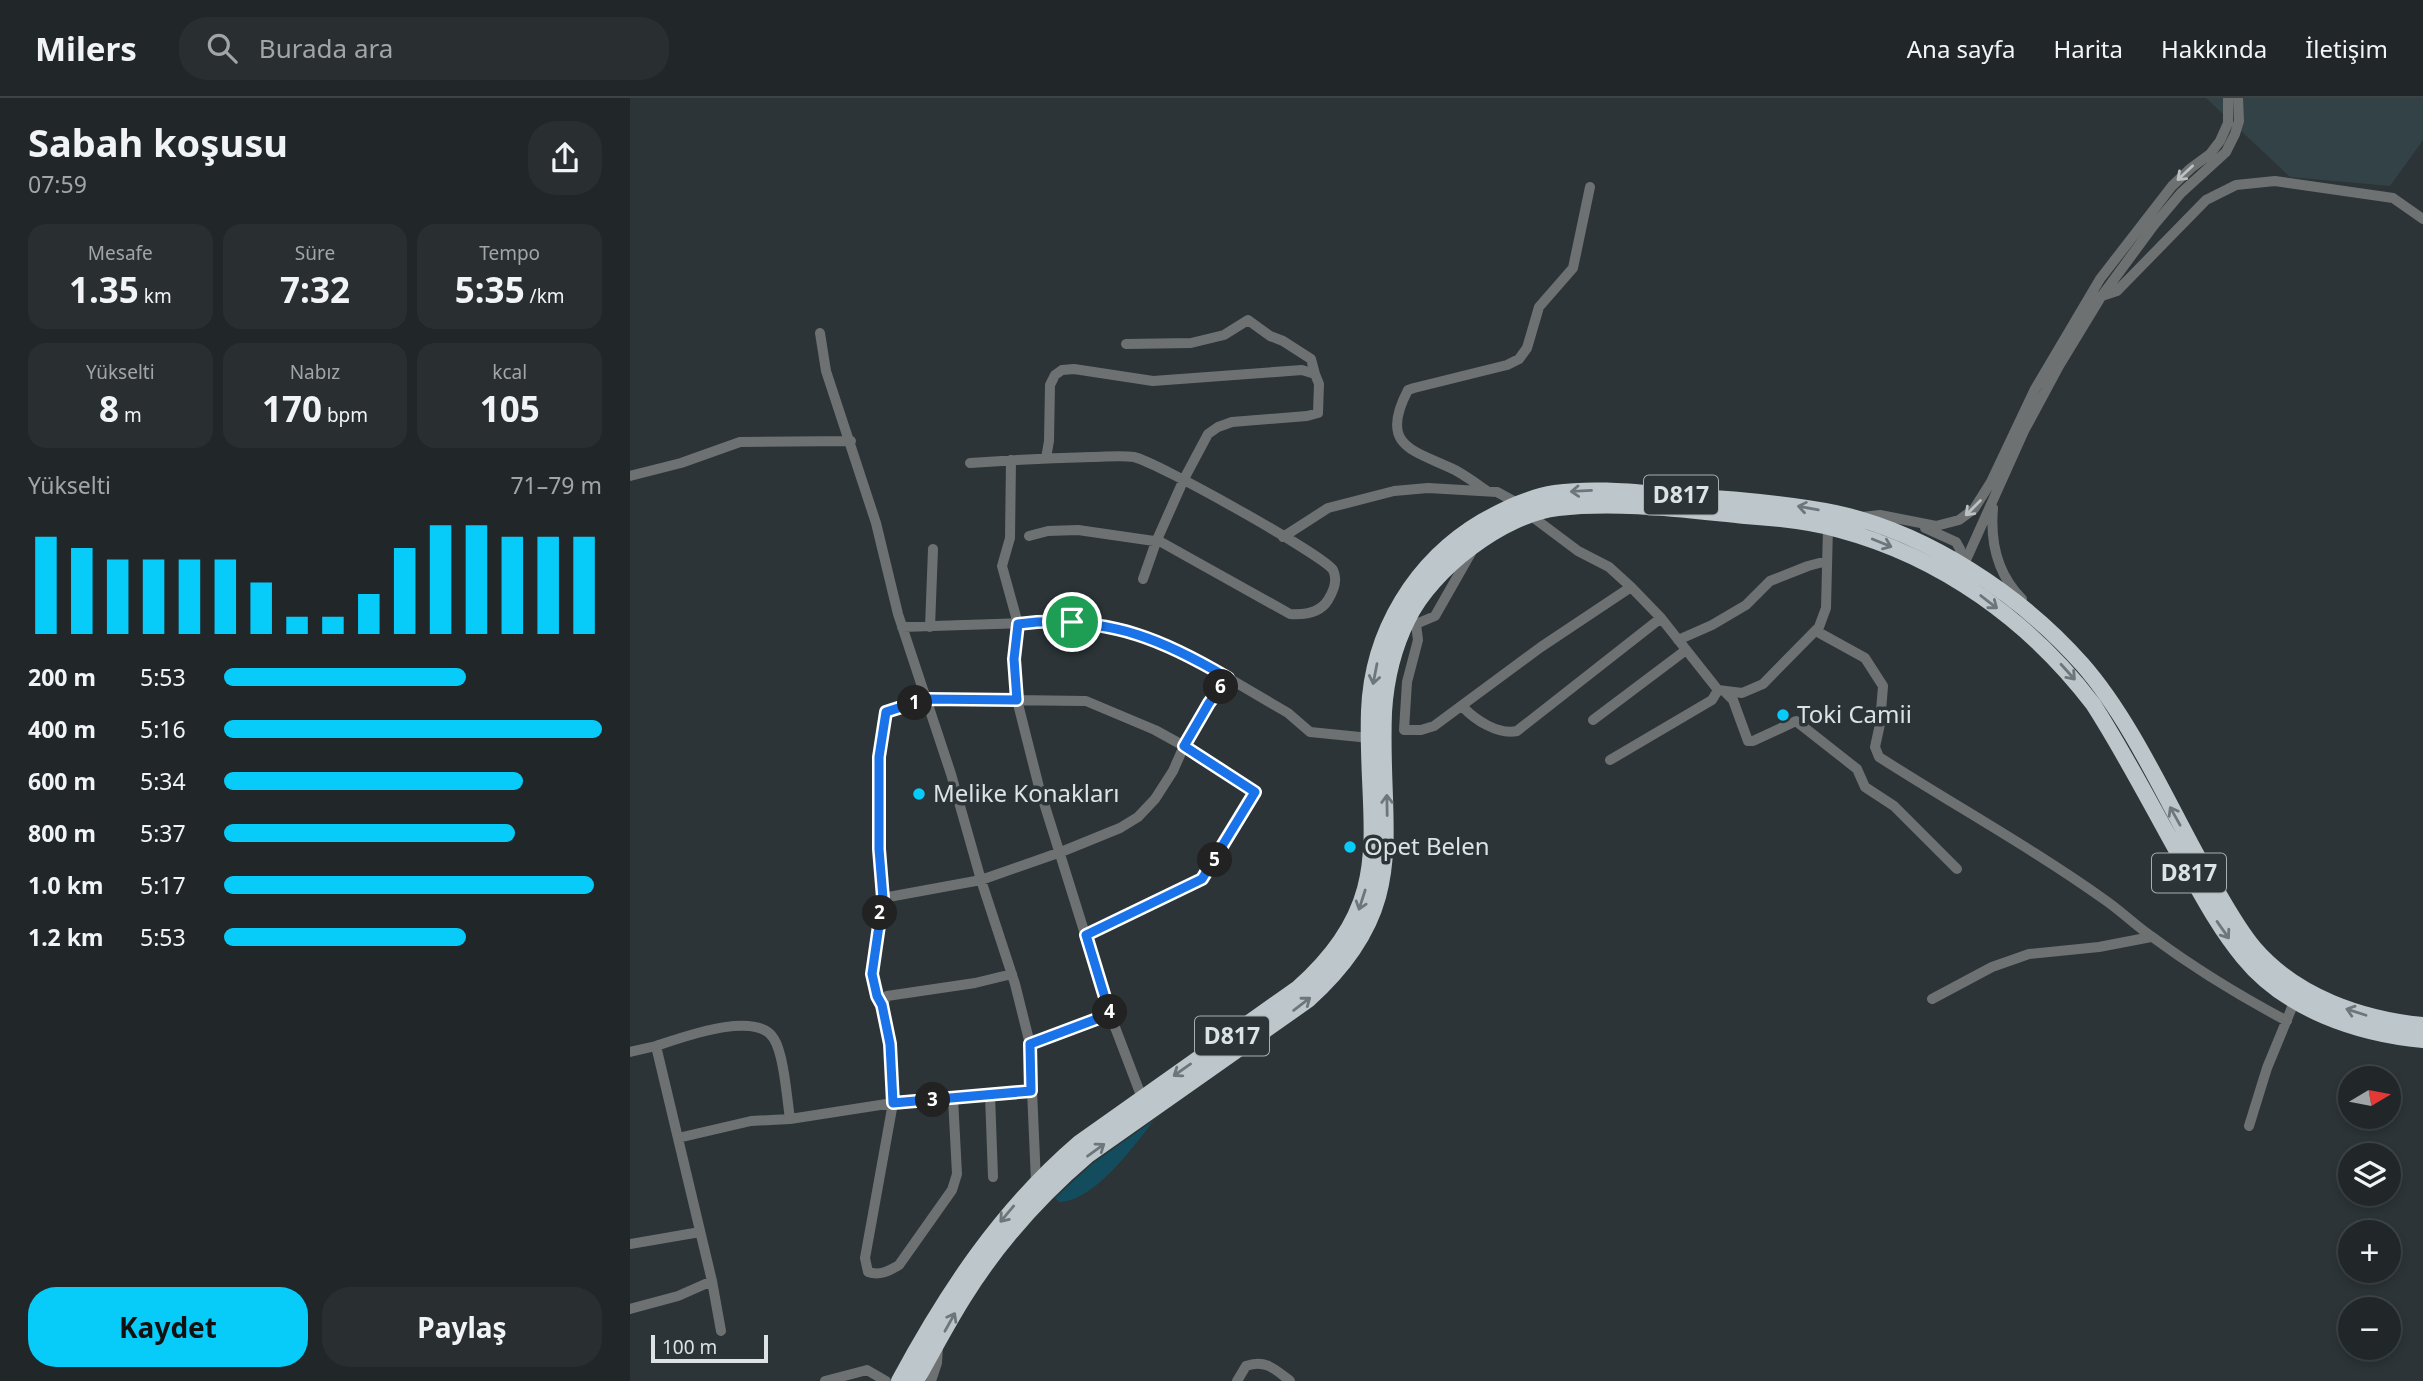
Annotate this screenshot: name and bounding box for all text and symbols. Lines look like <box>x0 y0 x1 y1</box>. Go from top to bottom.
search box <box>179 17 669 80</box>
text: Milers <box>35 26 137 71</box>
icon: search <box>203 29 241 67</box>
text: Burada ara <box>259 30 393 66</box>
text: Ana sayfa <box>1907 32 2016 65</box>
text: Harita <box>2054 32 2123 65</box>
text: Hakkında <box>2161 32 2267 65</box>
text: İletişim <box>2305 32 2388 65</box>
text: Sabah koşusu <box>28 116 288 168</box>
button: share <box>528 121 602 195</box>
one-way arrow <box>2177 165 2194 182</box>
text: 07:59 <box>28 168 87 200</box>
text: Mesafe <box>88 240 153 266</box>
text: Süre <box>295 240 335 266</box>
text: Tempo <box>479 240 540 266</box>
text: 1.35 <box>69 266 139 313</box>
text: 7:32 <box>280 266 350 313</box>
text: 5:35 <box>455 266 525 313</box>
text: km <box>139 283 172 309</box>
text: /km <box>525 283 565 309</box>
text: Yükselti <box>86 359 155 385</box>
text: Nabız <box>290 359 340 385</box>
text: kcal <box>492 359 527 385</box>
text: 8 <box>99 385 119 432</box>
text: 170 <box>262 385 322 432</box>
text: 105 <box>480 385 540 432</box>
text: m <box>119 402 142 428</box>
text: bpm <box>322 402 368 428</box>
text: Yükselti <box>28 469 111 501</box>
text: 71–79 m <box>510 469 602 501</box>
road number: D817 <box>1644 476 1718 514</box>
one-way arrow <box>1570 485 1593 498</box>
one-way arrow <box>1965 500 1982 517</box>
one-way arrow <box>1797 501 1820 514</box>
one-way arrow <box>1871 538 1893 551</box>
pin <box>1042 592 1102 652</box>
one-way arrow <box>1979 594 1997 609</box>
icon: arrive <box>1053 603 1091 641</box>
text: 200 m <box>28 661 96 693</box>
text: 5:53 <box>140 661 186 693</box>
one-way arrow <box>1367 662 1381 685</box>
one-way arrow <box>2060 663 2077 680</box>
pin: 6 <box>1204 670 1238 704</box>
text: 6 <box>1215 673 1226 699</box>
pin: 1 <box>898 686 932 720</box>
text: 1 <box>909 689 920 715</box>
place label: Toki Camii <box>1797 697 1912 730</box>
marker: Toki Camii <box>1775 707 1791 723</box>
text: 400 m <box>28 713 96 745</box>
text: 5:16 <box>140 713 186 745</box>
text: 600 m <box>28 765 96 797</box>
text: 5:34 <box>140 765 186 797</box>
place label: Melike Konakları <box>933 776 1120 809</box>
marker: Melike Konakları <box>911 786 927 802</box>
one-way arrow <box>1380 794 1394 817</box>
one-way arrow <box>2168 806 2182 826</box>
text: 800 m <box>28 817 96 849</box>
text: 5:37 <box>140 817 186 849</box>
place label: Opet Belen <box>1364 829 1490 862</box>
marker: Opet Belen <box>1342 839 1358 855</box>
pin: 5 <box>1198 842 1232 878</box>
text: 5 <box>1209 846 1220 872</box>
road number: D817 <box>2152 853 2226 892</box>
text: 1.0 km <box>28 869 103 901</box>
text: 5:17 <box>140 869 186 901</box>
one-way arrow <box>1354 889 1367 911</box>
pin: 2 <box>862 896 898 930</box>
text: 2 <box>874 899 885 925</box>
one-way arrow <box>2216 920 2230 939</box>
text: 1.2 km <box>28 921 103 953</box>
text: 5:53 <box>140 921 186 953</box>
pin: 4 <box>1092 995 1128 1030</box>
one-way arrow <box>1292 997 1311 1012</box>
text: 4 <box>1104 998 1115 1024</box>
one-way arrow <box>2346 1005 2368 1017</box>
road number: D817 <box>1195 1016 1269 1056</box>
one-way arrow <box>1173 1063 1192 1077</box>
north arrow <box>2338 1066 2401 1129</box>
map controls <box>2338 1066 2401 1360</box>
pin: 3 <box>916 1082 950 1118</box>
text: 3 <box>927 1086 938 1112</box>
one-way arrow <box>1086 1142 1105 1157</box>
button: layers <box>2338 1143 2401 1206</box>
one-way arrow <box>1000 1205 1016 1223</box>
button: + <box>2338 1220 2401 1283</box>
button: Kaydet <box>28 1287 308 1367</box>
button: Paylaş <box>322 1287 602 1367</box>
button: − <box>2338 1297 2401 1360</box>
one-way arrow <box>944 1312 957 1333</box>
scale bar <box>651 1332 768 1364</box>
text: 100 m <box>662 1334 717 1360</box>

